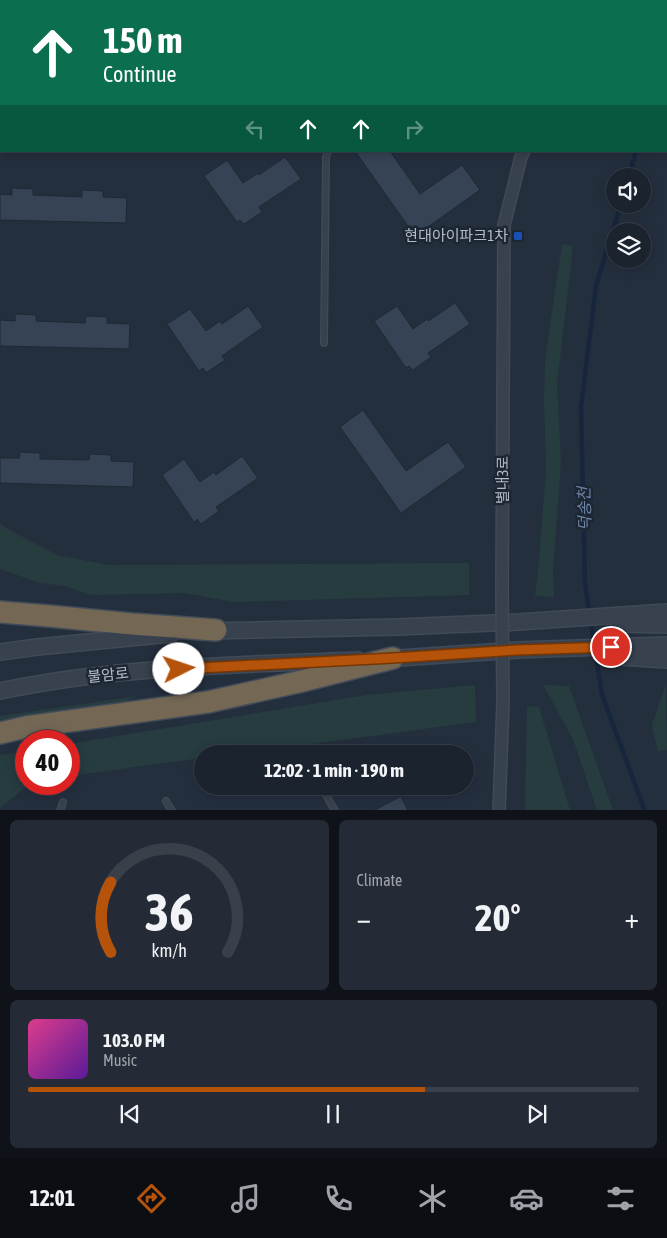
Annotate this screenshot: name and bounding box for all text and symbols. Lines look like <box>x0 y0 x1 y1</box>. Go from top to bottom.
icon: ahead <box>20 20 85 85</box>
text: 150 m <box>103 20 182 60</box>
text: Continue <box>103 61 177 87</box>
icon: left <box>241 115 269 143</box>
icon: ahead <box>294 115 322 143</box>
icon: ahead <box>347 115 375 143</box>
icon: right <box>400 115 428 143</box>
map controls <box>606 168 651 268</box>
button: sound <box>606 168 651 213</box>
button: layers <box>606 223 651 268</box>
place label: 현대아이파크1차 <box>404 227 508 244</box>
marker: 현대아이파크1차 <box>512 230 524 242</box>
street label: 별내3로 <box>494 456 511 504</box>
water label: 덕송천 <box>575 484 593 531</box>
pin <box>590 626 632 668</box>
icon: arrive <box>597 633 625 661</box>
position arrow <box>152 642 204 694</box>
street label: 불암로 <box>86 664 129 685</box>
speed limit sign: 40 <box>15 730 80 795</box>
text: 12:02 · 1 min · 190 m <box>264 759 404 781</box>
text: Climate <box>357 871 402 889</box>
text: 36 <box>145 882 194 942</box>
text: 20° <box>475 896 521 939</box>
text: − <box>357 902 371 934</box>
text: + <box>624 902 639 934</box>
text: km/h <box>152 940 187 961</box>
text: 103.0 FM <box>103 1029 165 1051</box>
text: Music <box>103 1051 137 1069</box>
icon: previous <box>116 1100 144 1128</box>
icon: pause <box>319 1100 347 1128</box>
icon: next <box>523 1100 551 1128</box>
icon: directions <box>134 1181 169 1216</box>
icon: music <box>228 1181 263 1216</box>
icon: phone <box>321 1181 356 1216</box>
icon: climate <box>415 1181 450 1216</box>
icon: car <box>509 1181 544 1216</box>
icon: filters <box>603 1181 638 1216</box>
text: 12:01 <box>29 1185 75 1211</box>

